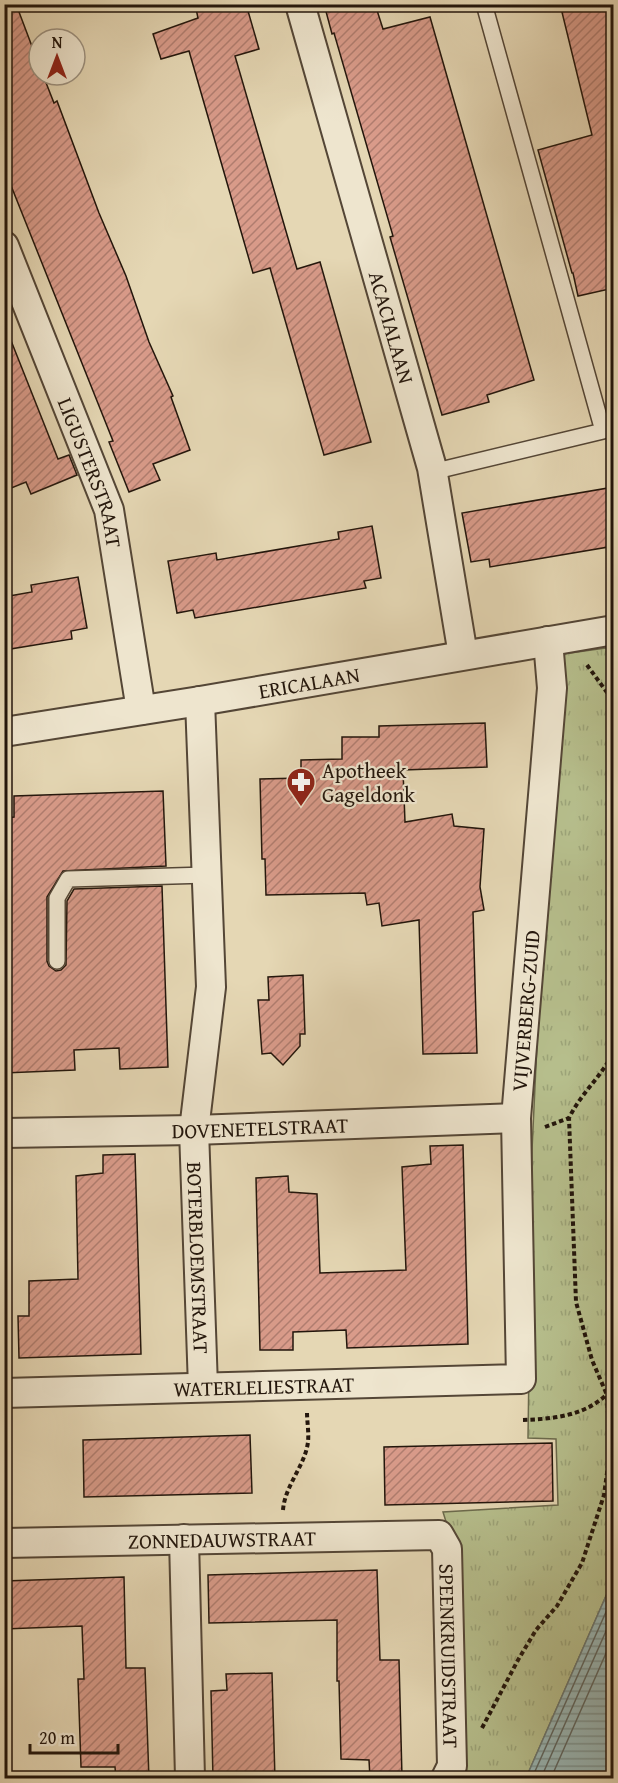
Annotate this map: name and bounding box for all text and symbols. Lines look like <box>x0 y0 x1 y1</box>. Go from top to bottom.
north arrow <box>27 27 87 87</box>
text: N <box>52 30 63 54</box>
street label: ACACIALAAN <box>361 267 423 387</box>
street label: LIGUSTERSTRAAT <box>50 393 130 550</box>
street label: ERICALAAN <box>256 658 362 706</box>
place label: Apotheek Gageldonk <box>322 755 415 810</box>
pharmacy icon: Apotheek Gageldonk <box>285 766 317 808</box>
street label: VIJVERBERG-ZUID <box>503 929 547 1093</box>
street label: DOVENETELSTRAAT <box>171 1109 349 1146</box>
street label: BOTERBLOEMSTRAAT <box>180 1161 217 1355</box>
street label: WATERLELIESTRAAT <box>173 1368 355 1404</box>
street label: ZONNEDAUWSTRAAT <box>128 1522 317 1556</box>
street label: SPEENKRUIDSTRAAT <box>432 1563 467 1749</box>
scale bar <box>30 1717 118 1755</box>
text: 20 m <box>39 1724 75 1751</box>

